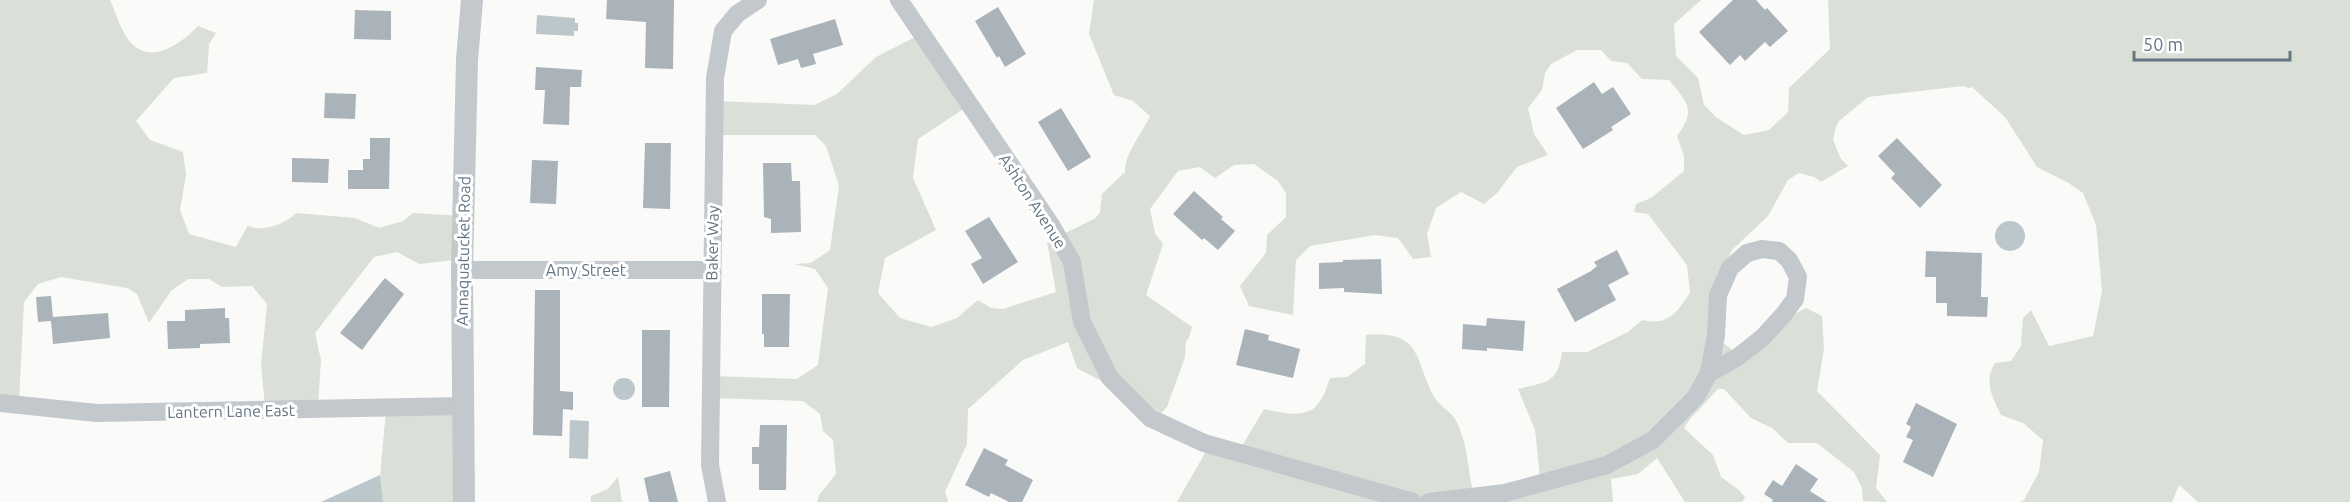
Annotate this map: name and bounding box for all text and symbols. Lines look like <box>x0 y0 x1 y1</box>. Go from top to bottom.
scale bar <box>2134 24 2290 62</box>
text: 50 m <box>2143 34 2183 54</box>
street label: Ashton Avenue <box>996 150 1070 252</box>
street label: Annaquatucket Road <box>453 176 473 326</box>
street label: Baker Way <box>702 205 722 281</box>
street label: Amy Street <box>546 261 627 279</box>
street label: Lantern Lane East <box>167 401 296 421</box>

